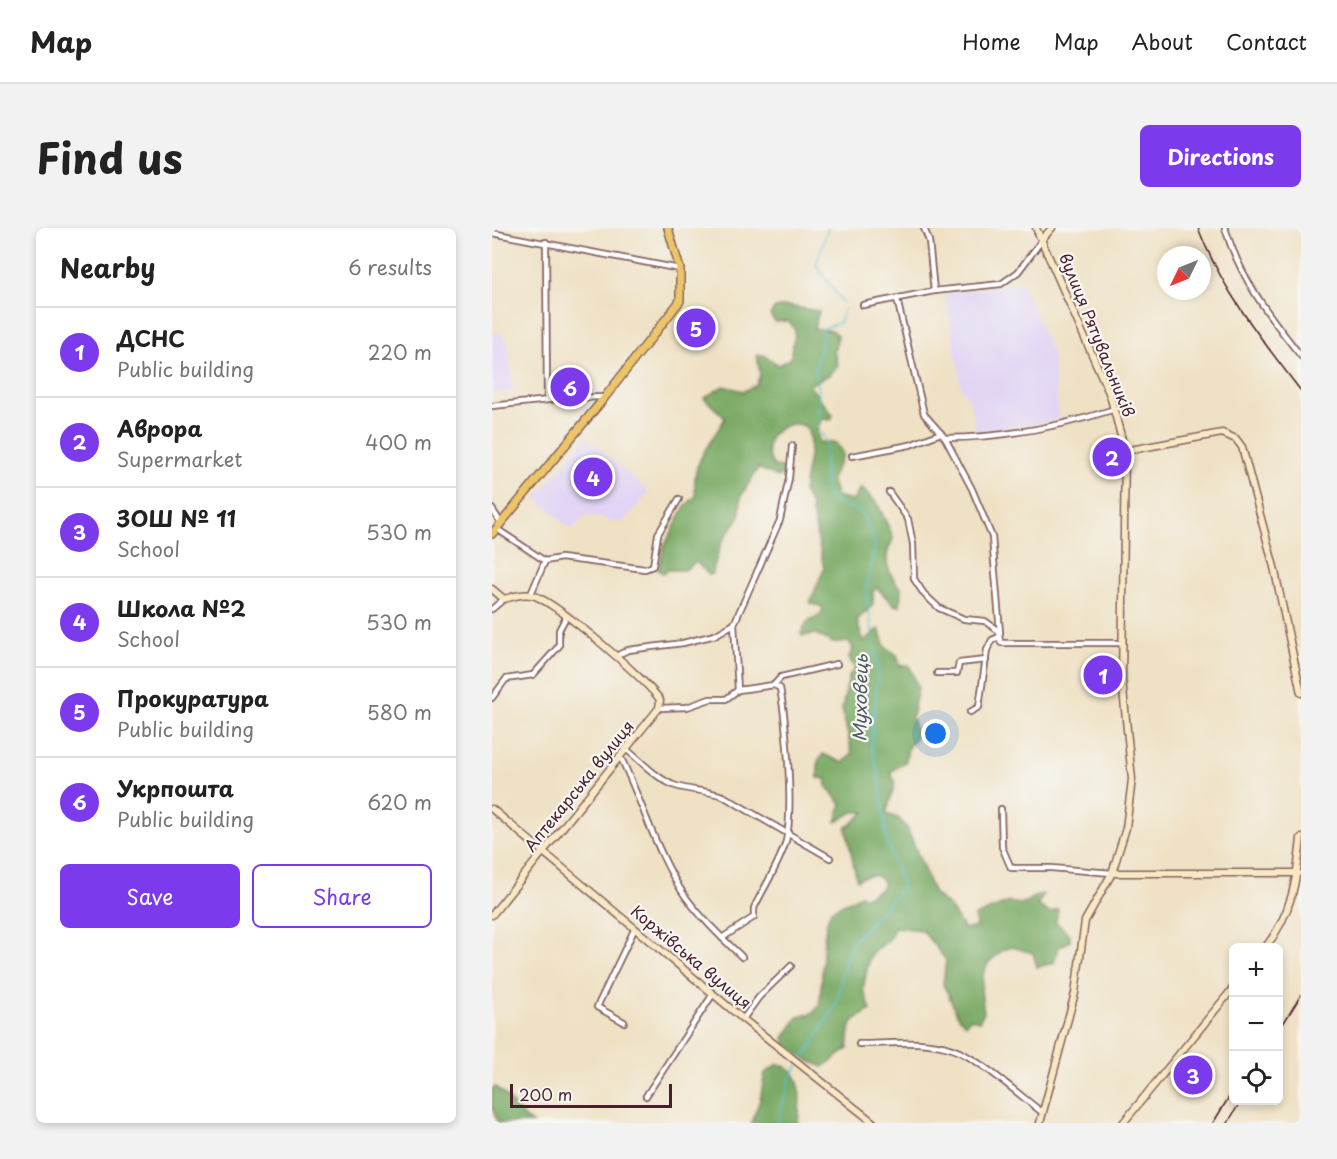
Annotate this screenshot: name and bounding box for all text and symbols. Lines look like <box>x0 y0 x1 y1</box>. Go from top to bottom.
text: Map <box>30 20 92 63</box>
text: Home <box>962 25 1021 57</box>
text: Map <box>1054 25 1099 57</box>
text: About <box>1132 25 1193 57</box>
text: Contact <box>1226 25 1307 57</box>
text: Find us <box>36 125 183 188</box>
button: Directions <box>1140 125 1301 187</box>
north arrow <box>1157 246 1211 300</box>
text: Nearby <box>60 248 155 287</box>
street label: вулиця Рятувальників <box>1054 249 1142 420</box>
text: 6 results <box>348 252 432 282</box>
pin: 5 <box>676 306 716 350</box>
text: ДСНС <box>117 321 185 354</box>
text: 1 <box>75 337 84 367</box>
text: 220 m <box>368 337 432 367</box>
text: Public building <box>117 354 254 384</box>
pin: 6 <box>550 364 590 410</box>
text: Аврора <box>117 411 202 444</box>
text: 2 <box>72 427 87 457</box>
text: 400 m <box>365 427 432 457</box>
pin: 2 <box>1092 434 1132 480</box>
text: Supermarket <box>117 444 243 474</box>
pin: 4 <box>574 454 612 500</box>
text: ЗОШ № 11 <box>117 501 236 534</box>
text: 3 <box>73 517 86 547</box>
text: 530 m <box>366 517 432 547</box>
text: School <box>117 534 180 564</box>
text: Школа №2 <box>117 591 246 624</box>
text: 4 <box>73 607 86 637</box>
text: 530 m <box>366 607 432 637</box>
text: School <box>117 624 180 654</box>
pin: 1 <box>1084 652 1122 698</box>
water label: Муховець <box>845 653 874 742</box>
text: Прокуратура <box>117 681 269 714</box>
text: 5 <box>73 697 86 727</box>
text: 580 m <box>367 697 432 727</box>
text: Public building <box>117 714 254 744</box>
street label: Аптекарська вулиця <box>518 715 639 856</box>
your location <box>921 719 950 748</box>
text: Укрпошта <box>117 771 234 804</box>
text: 6 <box>72 787 87 817</box>
text: 620 m <box>368 787 432 817</box>
text: Public building <box>117 804 254 834</box>
button: Save <box>60 864 240 928</box>
button: Share <box>252 864 432 928</box>
street label: Коржівська вулиця <box>626 898 757 1014</box>
map controls <box>1229 943 1283 1105</box>
button: + <box>1229 943 1283 997</box>
button: − <box>1229 997 1283 1051</box>
button: locate <box>1229 1051 1283 1105</box>
pin: 3 <box>1174 1052 1212 1098</box>
scale bar <box>510 1081 672 1108</box>
text: 200 m <box>519 1082 572 1106</box>

